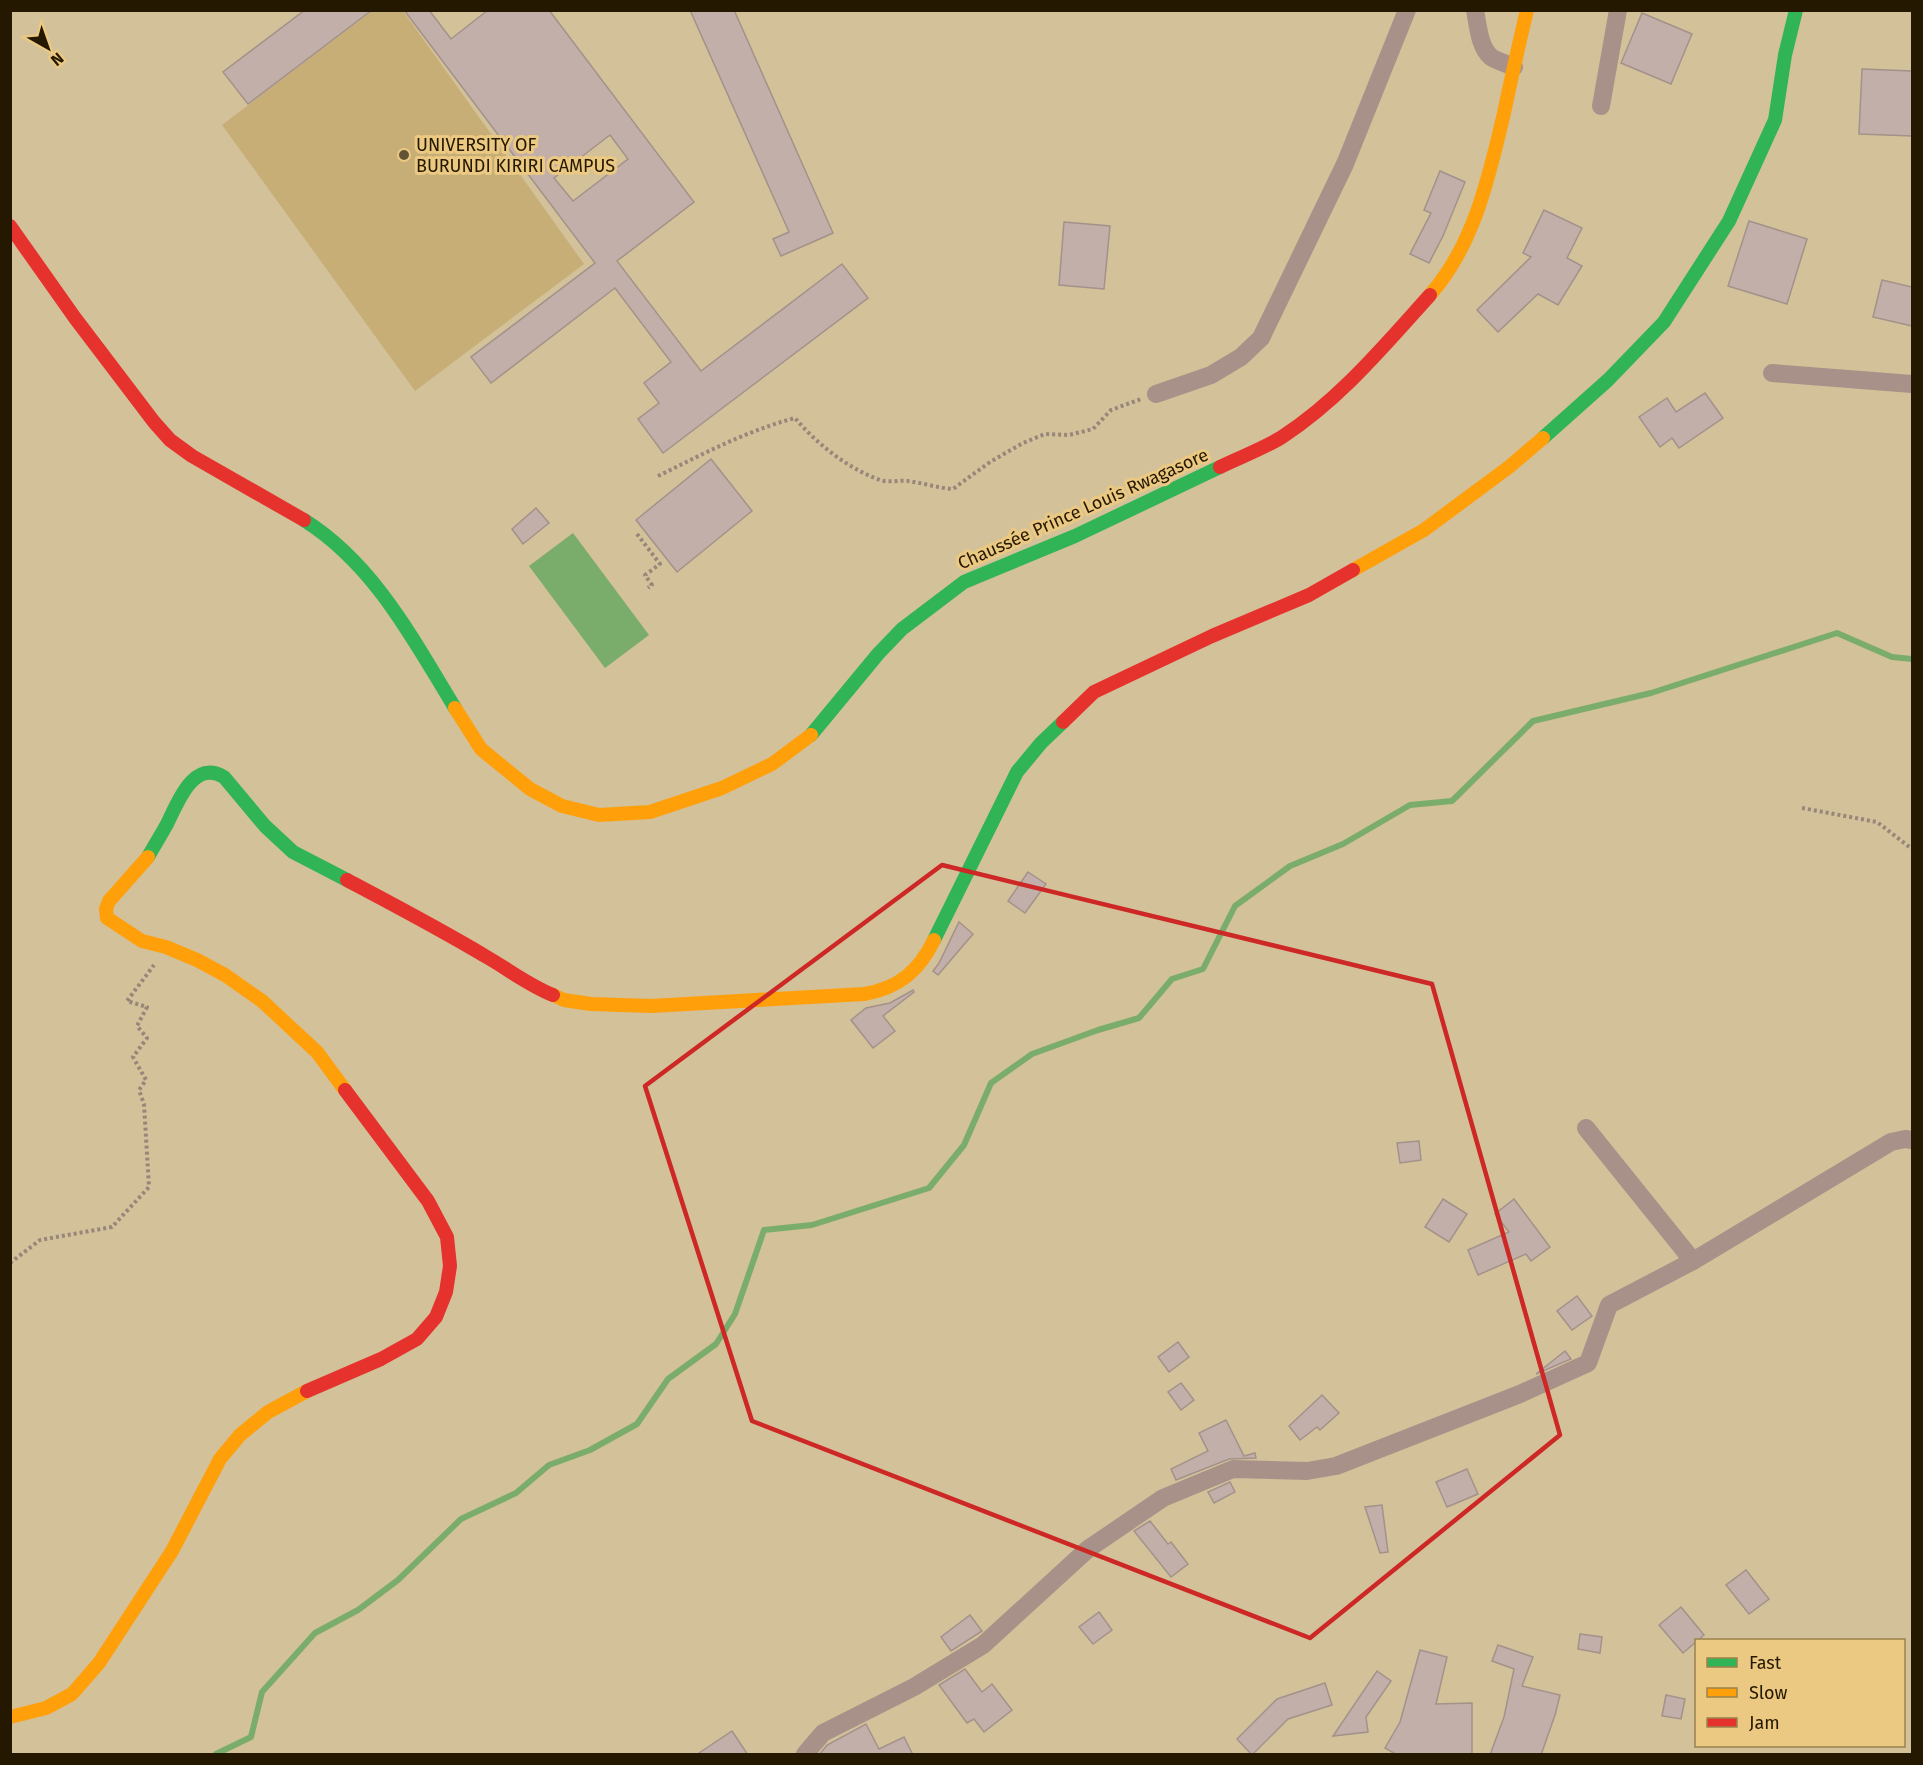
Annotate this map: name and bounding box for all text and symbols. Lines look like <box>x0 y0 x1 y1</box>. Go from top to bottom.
north arrow <box>18 18 78 78</box>
text: N <box>47 48 67 70</box>
place label: UNIVERSITY OF BURUNDI KIRIRI CAMPUS <box>416 134 615 177</box>
marker: UNIVERSITY OF BURUNDI KIRIRI CAMPUS <box>397 148 411 162</box>
street label: Chaussée Prince Louis Rwagasore <box>954 444 1212 574</box>
legend <box>1695 1639 1905 1747</box>
text: Fast <box>1749 1652 1782 1674</box>
text: Slow <box>1749 1682 1788 1704</box>
text: Jam <box>1749 1712 1780 1734</box>

